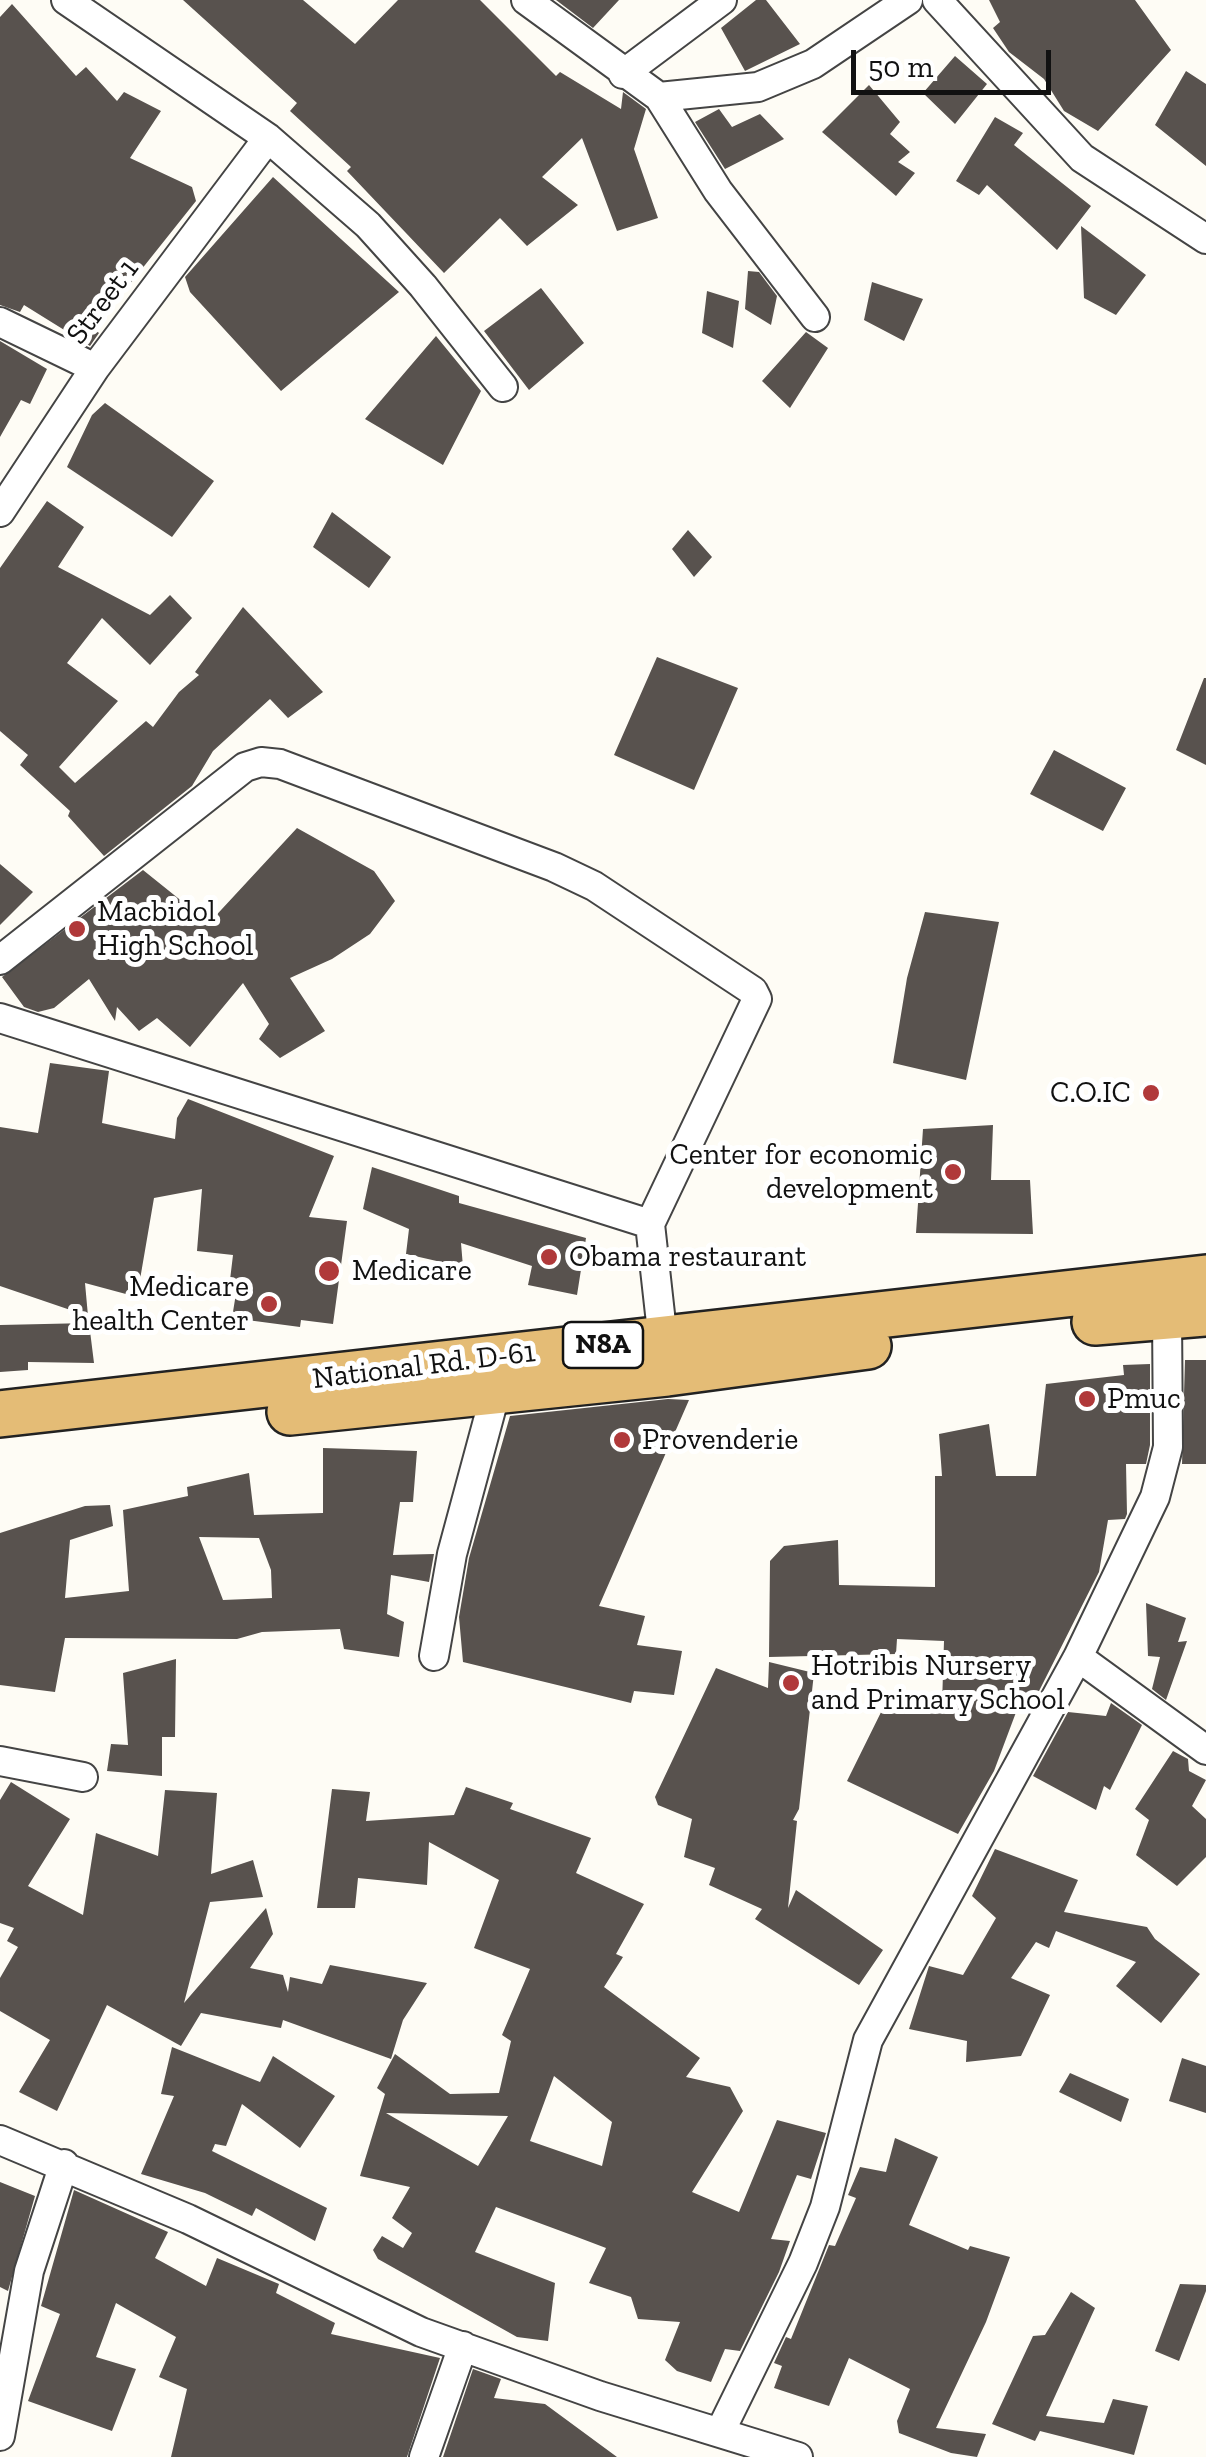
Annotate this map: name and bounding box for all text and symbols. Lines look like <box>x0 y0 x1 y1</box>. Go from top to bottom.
scale bar <box>856 30 1056 92</box>
text: 50 m <box>868 49 933 85</box>
street label: Street 1 <box>59 252 147 352</box>
place label: Macbidol High School <box>97 894 254 964</box>
marker: Macbidol High School <box>66 918 88 940</box>
place label: C.O.IC <box>1050 1075 1131 1111</box>
marker: C.O.IC <box>1140 1082 1162 1104</box>
place label: Center for economic development <box>669 1137 933 1208</box>
marker: Center for economic development <box>942 1161 964 1183</box>
place label: Obama restaurant <box>569 1239 806 1275</box>
marker: Obama restaurant <box>538 1246 560 1268</box>
place label: Medicare <box>352 1253 472 1289</box>
marker: Medicare <box>316 1258 342 1284</box>
place label: Medicare health Center <box>72 1269 249 1340</box>
marker: Medicare health Center <box>258 1293 280 1315</box>
road number: N8A <box>563 1322 643 1368</box>
street label: National Rd. D-61 <box>311 1334 537 1398</box>
place label: Pmuc <box>1107 1381 1181 1417</box>
marker: Pmuc <box>1076 1388 1098 1410</box>
place label: Provenderie <box>642 1422 798 1458</box>
marker: Provenderie <box>611 1429 633 1451</box>
place label: Hotribis Nursery and Primary School <box>811 1648 1065 1718</box>
marker: Hotribis Nursery and Primary School <box>780 1672 802 1694</box>

